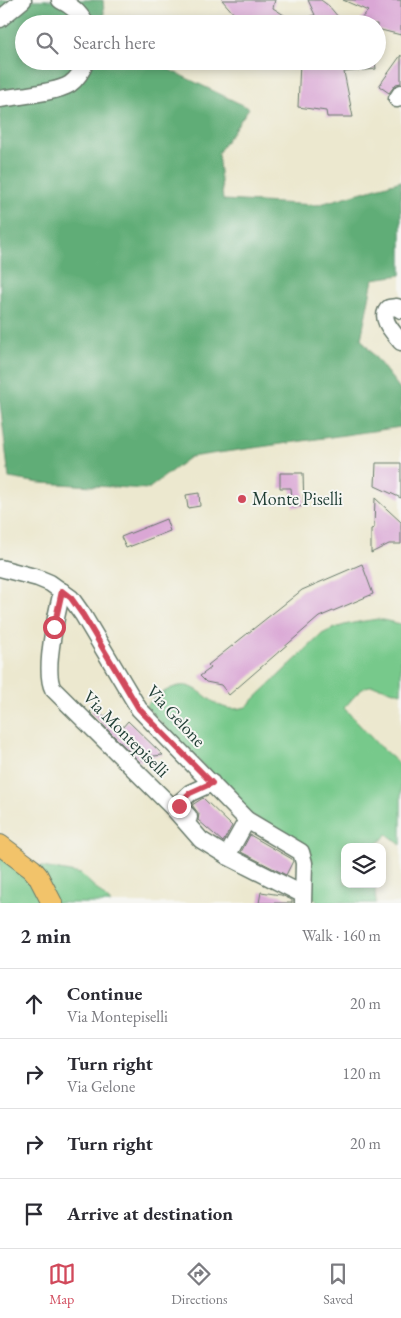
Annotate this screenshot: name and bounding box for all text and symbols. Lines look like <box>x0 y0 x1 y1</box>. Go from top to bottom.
search box <box>15 15 386 70</box>
icon: search <box>33 29 61 57</box>
text: Search here <box>73 30 155 55</box>
place label: Monte Piselli <box>252 487 343 510</box>
marker: Monte Piselli <box>236 493 248 505</box>
route start <box>43 616 66 639</box>
street label: Via Gelone <box>142 680 211 752</box>
street label: Via Montepiselli <box>78 685 175 782</box>
route end <box>168 795 191 818</box>
map controls <box>341 843 386 888</box>
button: layers <box>341 843 386 888</box>
text: 2 min <box>20 922 71 949</box>
text: Walk · 160 m <box>302 925 381 946</box>
text: Continue <box>67 981 142 1006</box>
icon: ahead <box>20 990 48 1018</box>
text: 20 m <box>350 993 381 1014</box>
text: Via Montepiselli <box>67 1006 168 1027</box>
text: Turn right <box>67 1051 153 1076</box>
icon: right <box>20 1060 48 1088</box>
text: 120 m <box>342 1063 381 1084</box>
text: Via Gelone <box>67 1076 135 1097</box>
icon: right <box>20 1130 48 1158</box>
text: Turn right <box>67 1131 153 1156</box>
text: 20 m <box>350 1133 381 1154</box>
icon: arrive <box>20 1200 48 1228</box>
text: Arrive at destination <box>67 1201 233 1226</box>
tab: Map <box>48 1260 76 1308</box>
tab: Directions <box>171 1260 228 1308</box>
tab: Saved <box>323 1260 353 1308</box>

